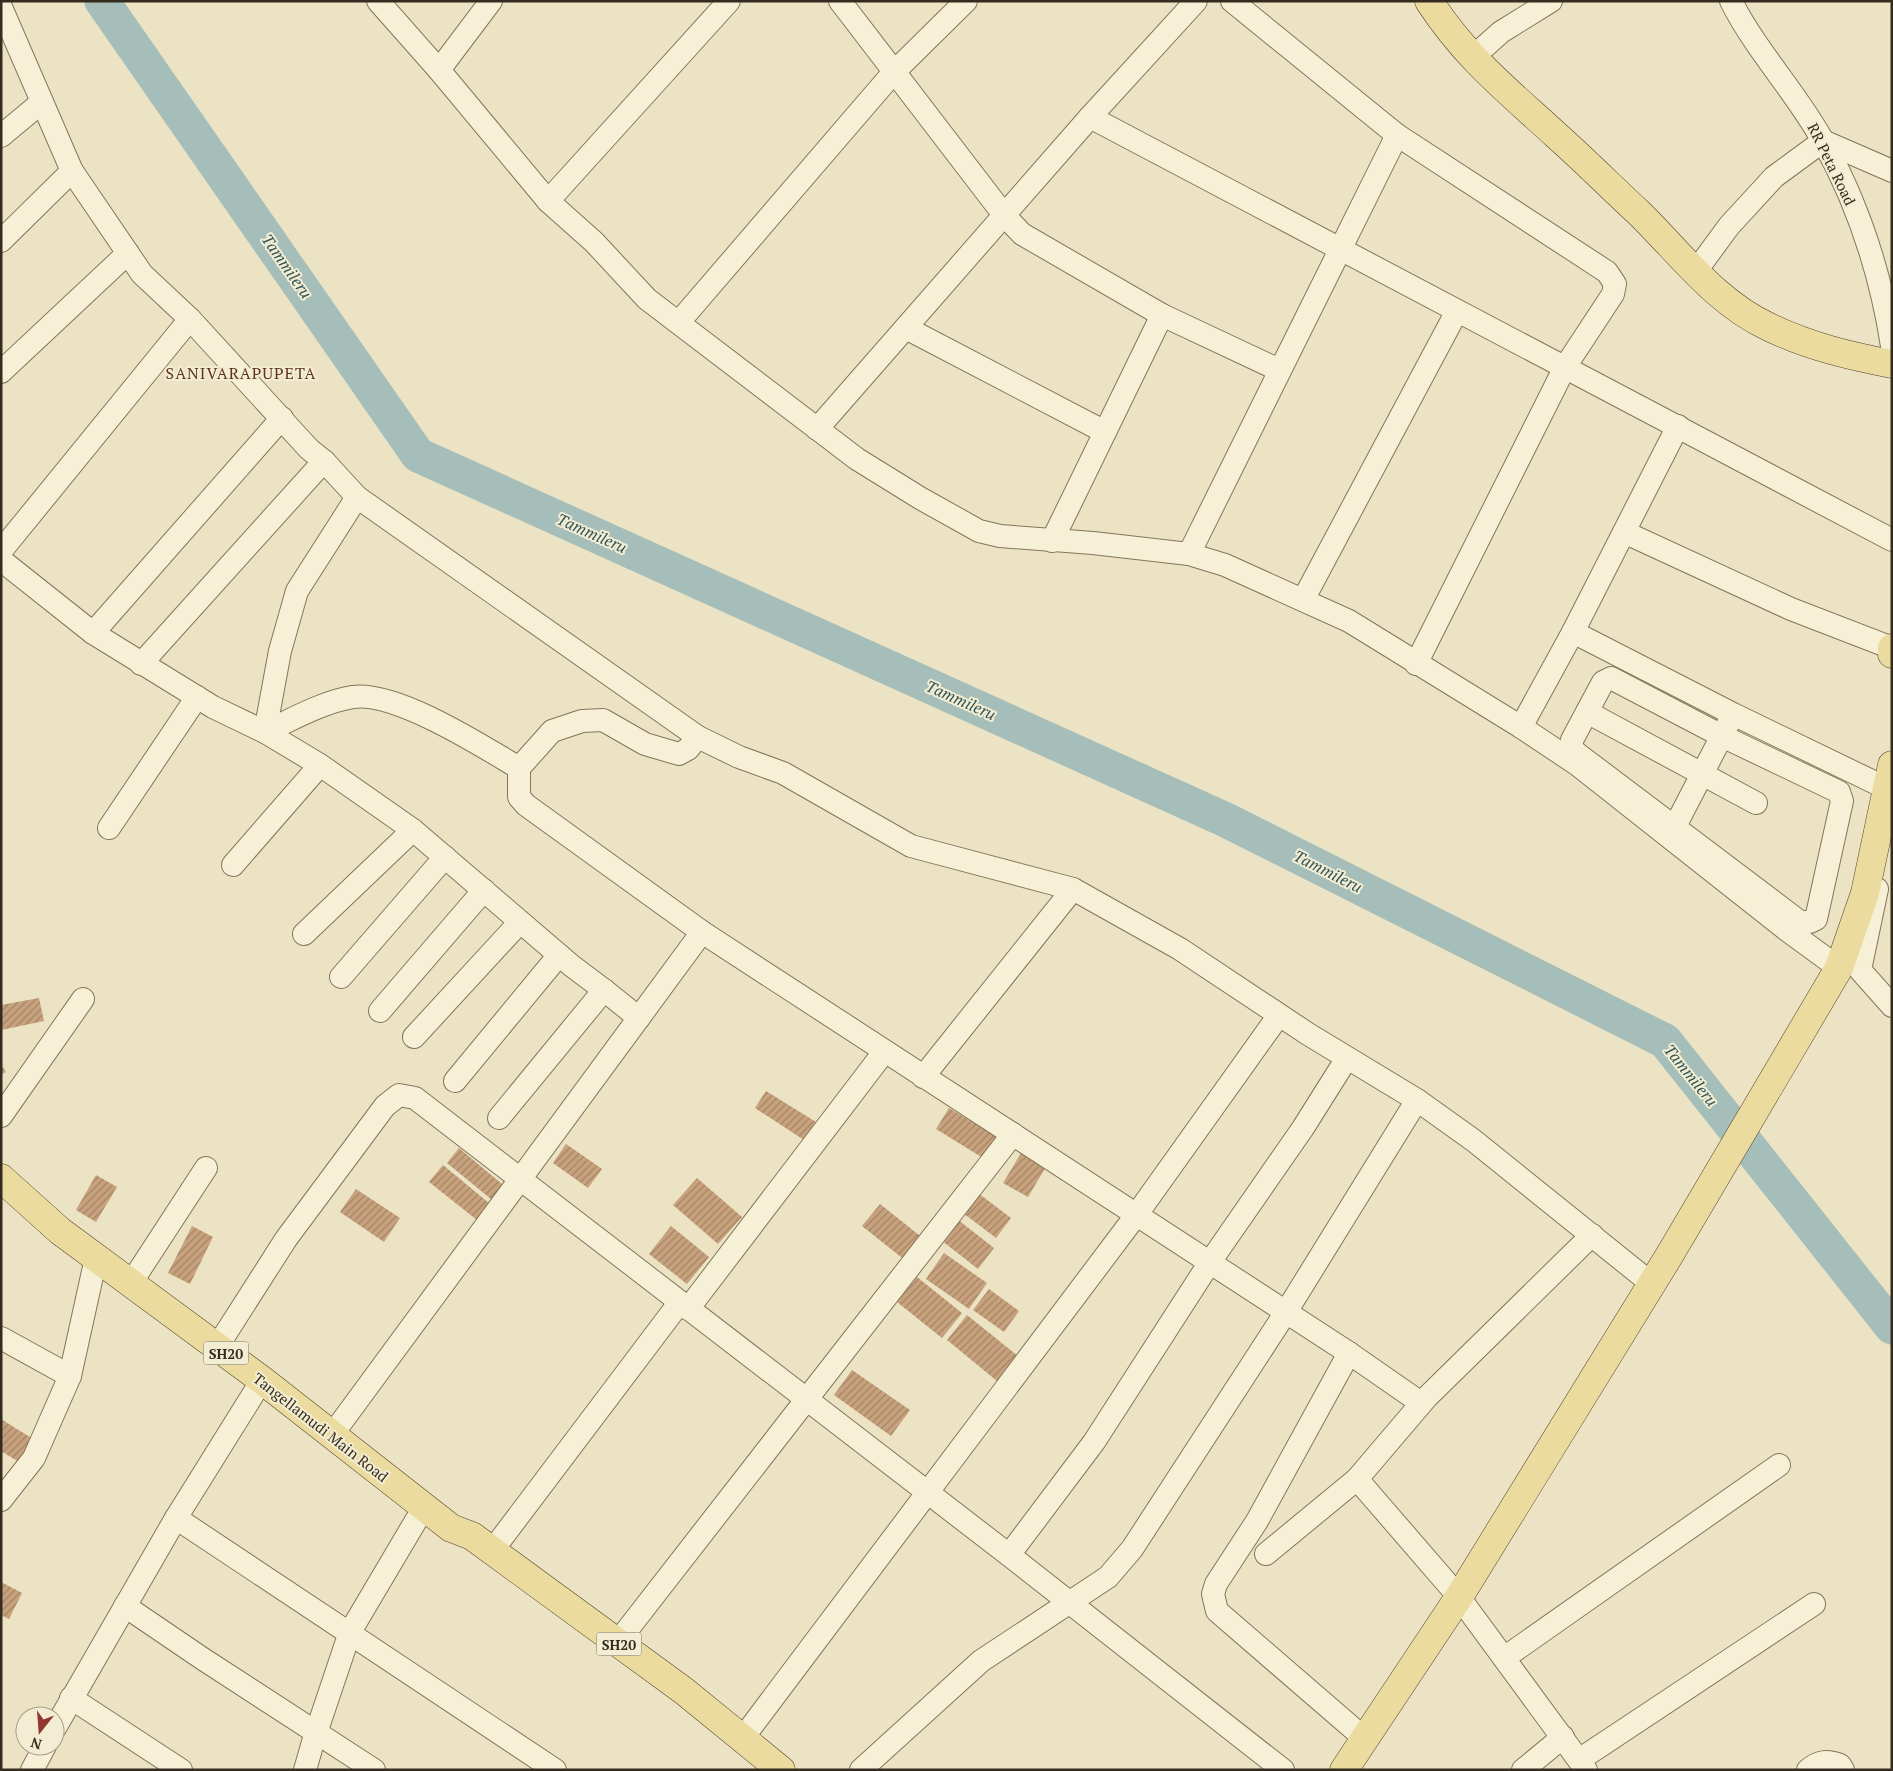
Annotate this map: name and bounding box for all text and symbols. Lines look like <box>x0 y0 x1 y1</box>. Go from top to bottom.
street label: RR Peta Road <box>1803 120 1861 208</box>
water label: Tammileru <box>257 229 317 303</box>
district label: SANIVARAPUPETA <box>166 362 316 384</box>
water label: Tammileru <box>554 508 630 558</box>
water label: Tammileru <box>923 675 999 725</box>
water label: Tammileru <box>1290 844 1366 898</box>
water label: Tammileru <box>1659 1039 1723 1111</box>
road number: SH20 <box>204 1342 248 1365</box>
street label: Tangellamudi Main Road <box>249 1368 393 1486</box>
road number: SH20 <box>596 1632 642 1656</box>
north arrow <box>15 1706 65 1756</box>
text: N <box>28 1733 44 1755</box>

